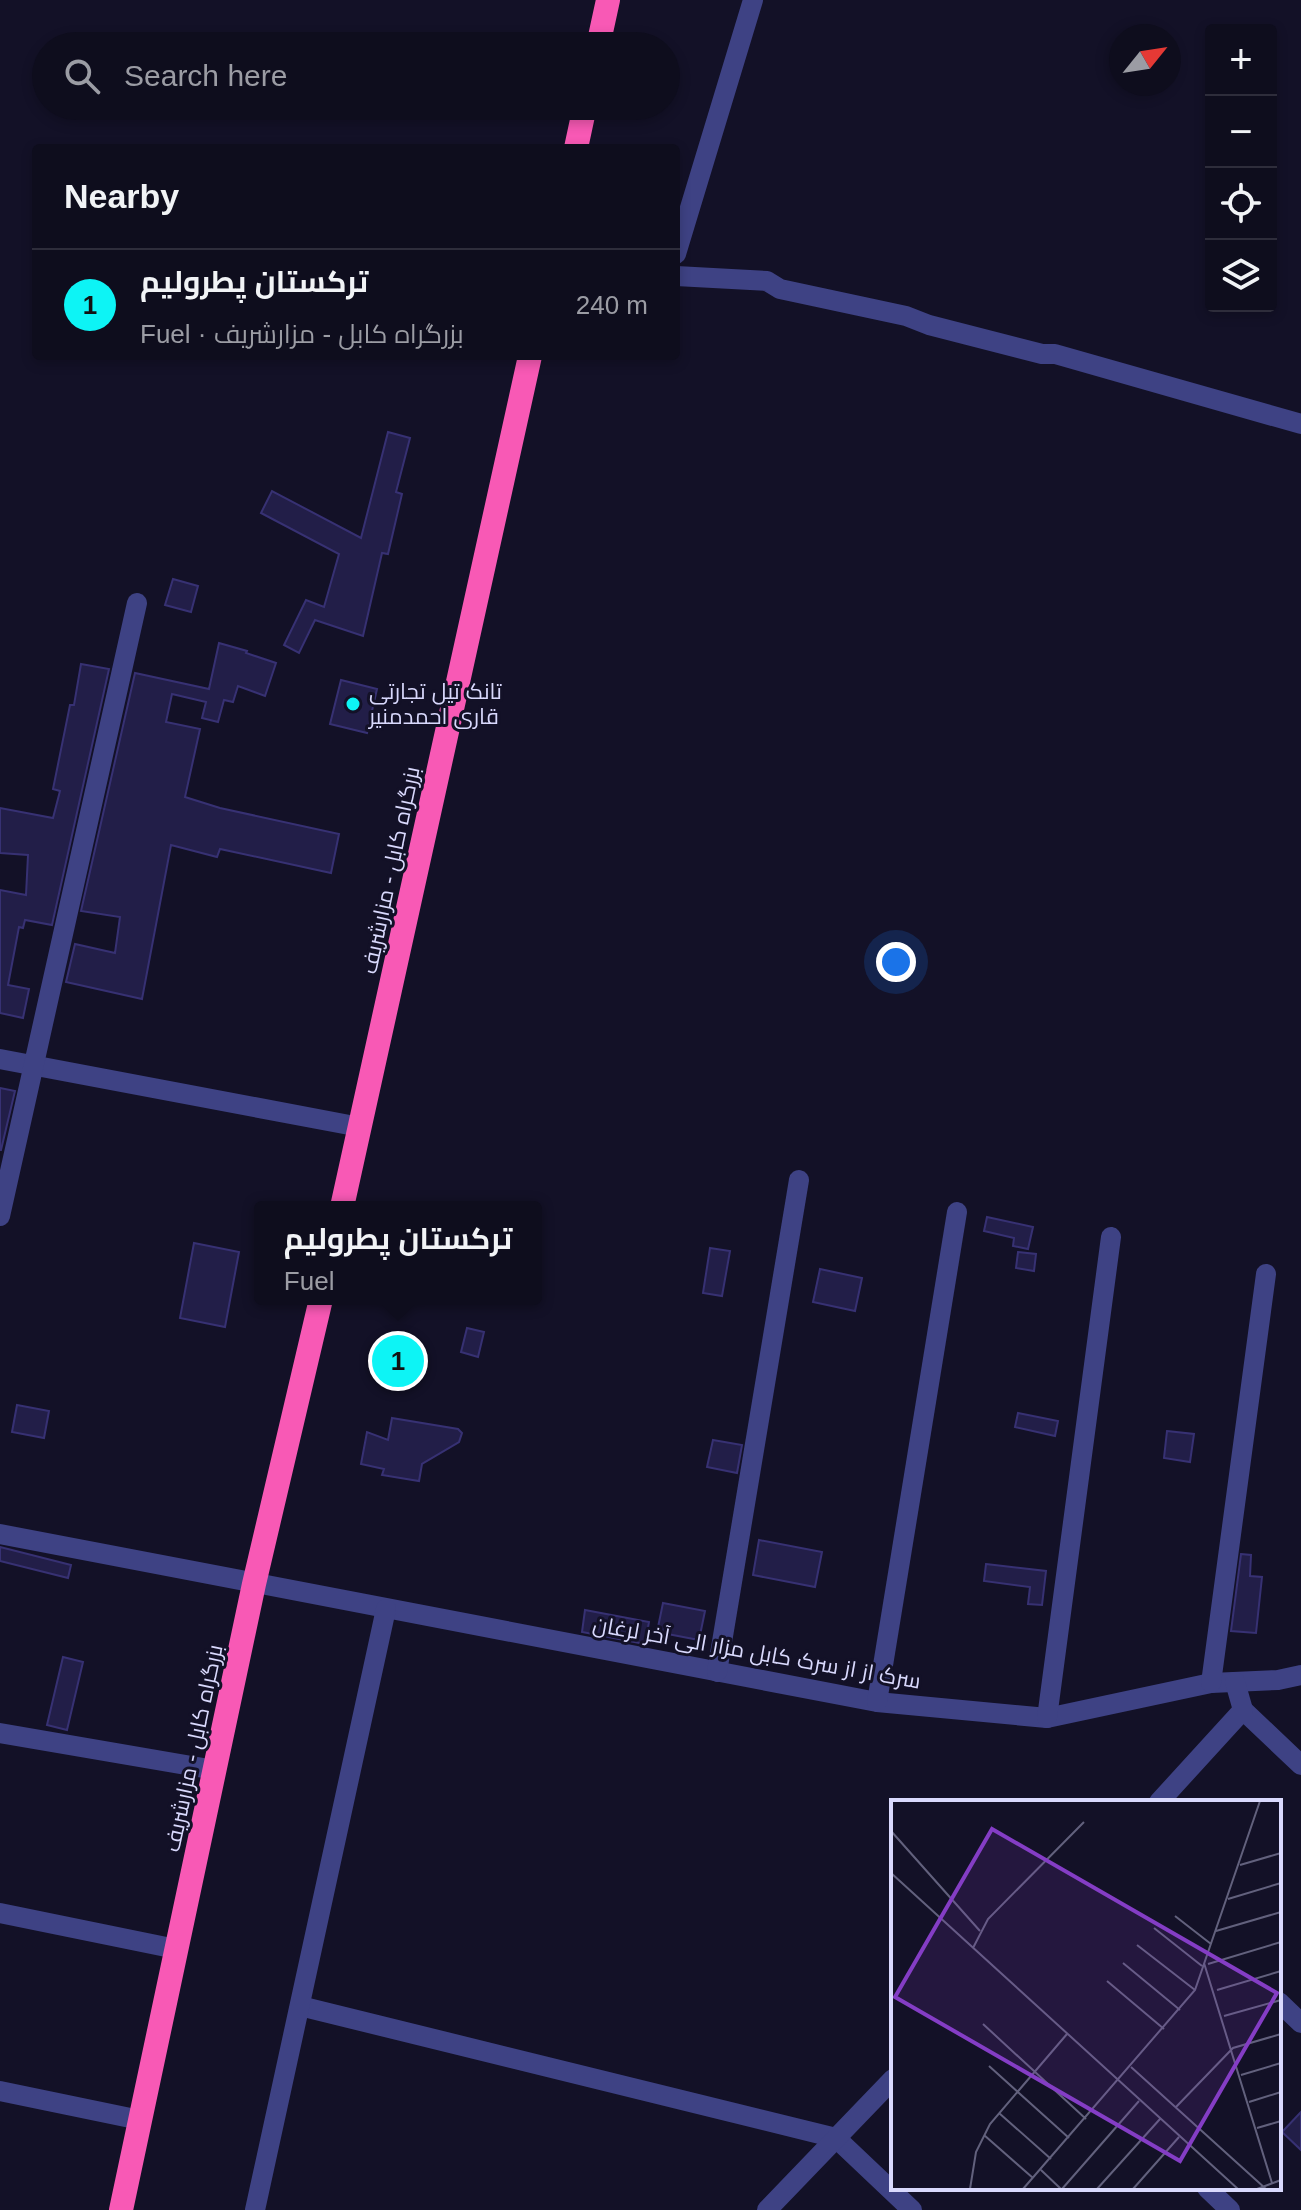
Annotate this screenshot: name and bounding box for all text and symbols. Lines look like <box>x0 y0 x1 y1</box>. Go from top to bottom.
north arrow <box>1109 24 1181 96</box>
map controls <box>1205 24 1277 312</box>
button: + <box>1205 24 1277 96</box>
search box <box>32 32 680 120</box>
icon: search <box>60 54 104 98</box>
text: Search here <box>124 59 287 92</box>
button: − <box>1205 96 1277 168</box>
button: locate <box>1205 168 1277 240</box>
text: Nearby <box>64 177 179 215</box>
button: layers <box>1205 240 1277 312</box>
text: ترکستان پطرولیم <box>140 265 368 298</box>
text: 1 <box>83 290 97 320</box>
text: 240 m <box>576 290 648 320</box>
text: Fuel · بزرگراه کابل - مزارشریف <box>140 319 464 349</box>
place label: تانک تیل تجارتی قاری احمدمنیر <box>367 679 502 729</box>
marker: تانک تیل تجارتی قاری احمدمنیر <box>344 695 362 713</box>
street label: بزرگراه کابل - مزارشریف <box>356 764 426 976</box>
your location <box>876 942 916 982</box>
popup <box>254 1201 542 1305</box>
text: ترکستان پطرولیم <box>284 1222 512 1255</box>
text: Fuel <box>284 1266 334 1296</box>
pin: 1 <box>372 1331 424 1391</box>
street label: سرک از از سرک کابل مزار الی آخر لرغان <box>591 1611 923 1695</box>
street label: بزرگراه کابل - مزارشریف <box>159 1642 229 1854</box>
inset map <box>891 1800 1281 2190</box>

